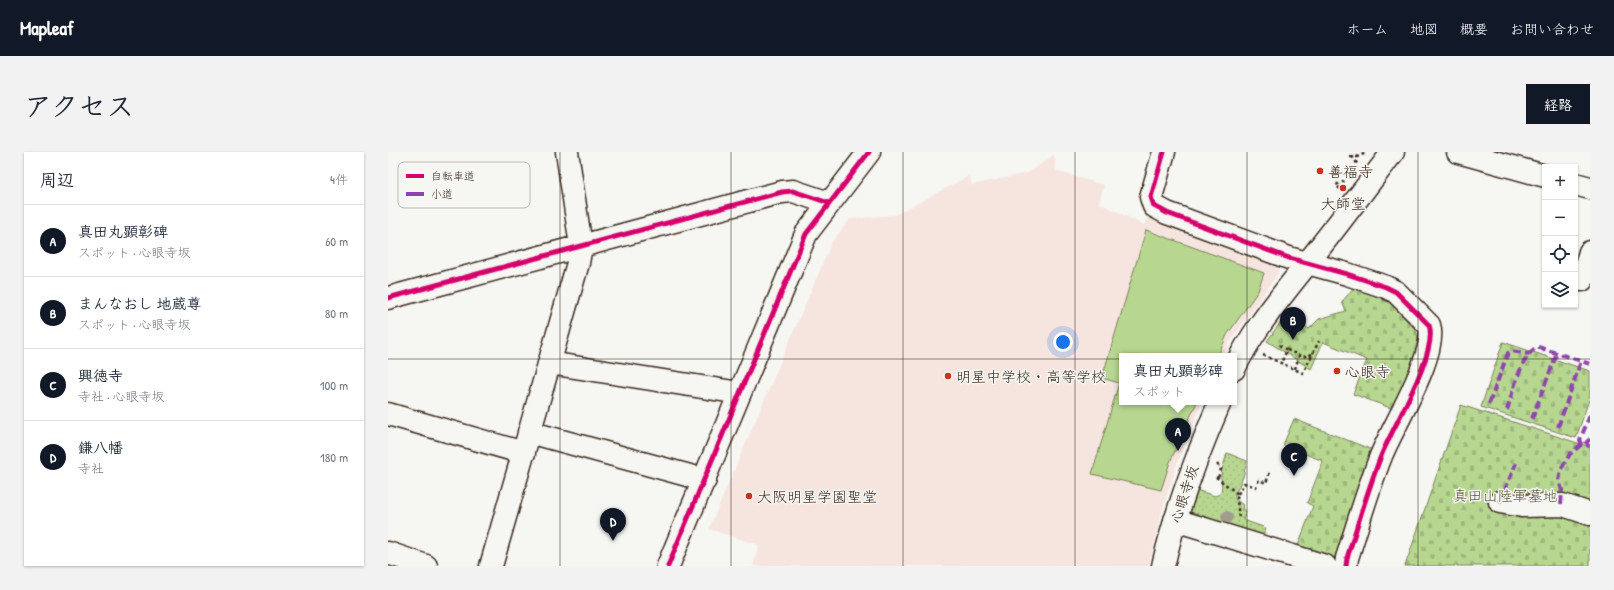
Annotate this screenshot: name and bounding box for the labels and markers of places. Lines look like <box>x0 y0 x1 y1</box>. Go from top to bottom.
place label: 善福寺 <box>1328 161 1373 182</box>
marker: 善福寺 <box>1315 166 1325 176</box>
marker: 大師堂 <box>1338 183 1348 193</box>
place label: 大師堂 <box>1320 193 1366 214</box>
pin: B <box>1280 307 1306 340</box>
place label: 心眼寺 <box>1345 361 1390 382</box>
place label: 明星中学校・高等学校 <box>956 366 1106 387</box>
marker: 心眼寺 <box>1332 366 1342 376</box>
marker: 明星中学校・高等学校 <box>943 371 953 381</box>
pin: A <box>1165 418 1191 451</box>
pin: C <box>1281 443 1307 476</box>
place label: 大阪明星学園聖堂 <box>757 486 877 507</box>
marker: 大阪明星学園聖堂 <box>744 491 754 501</box>
pin: D <box>600 508 626 541</box>

